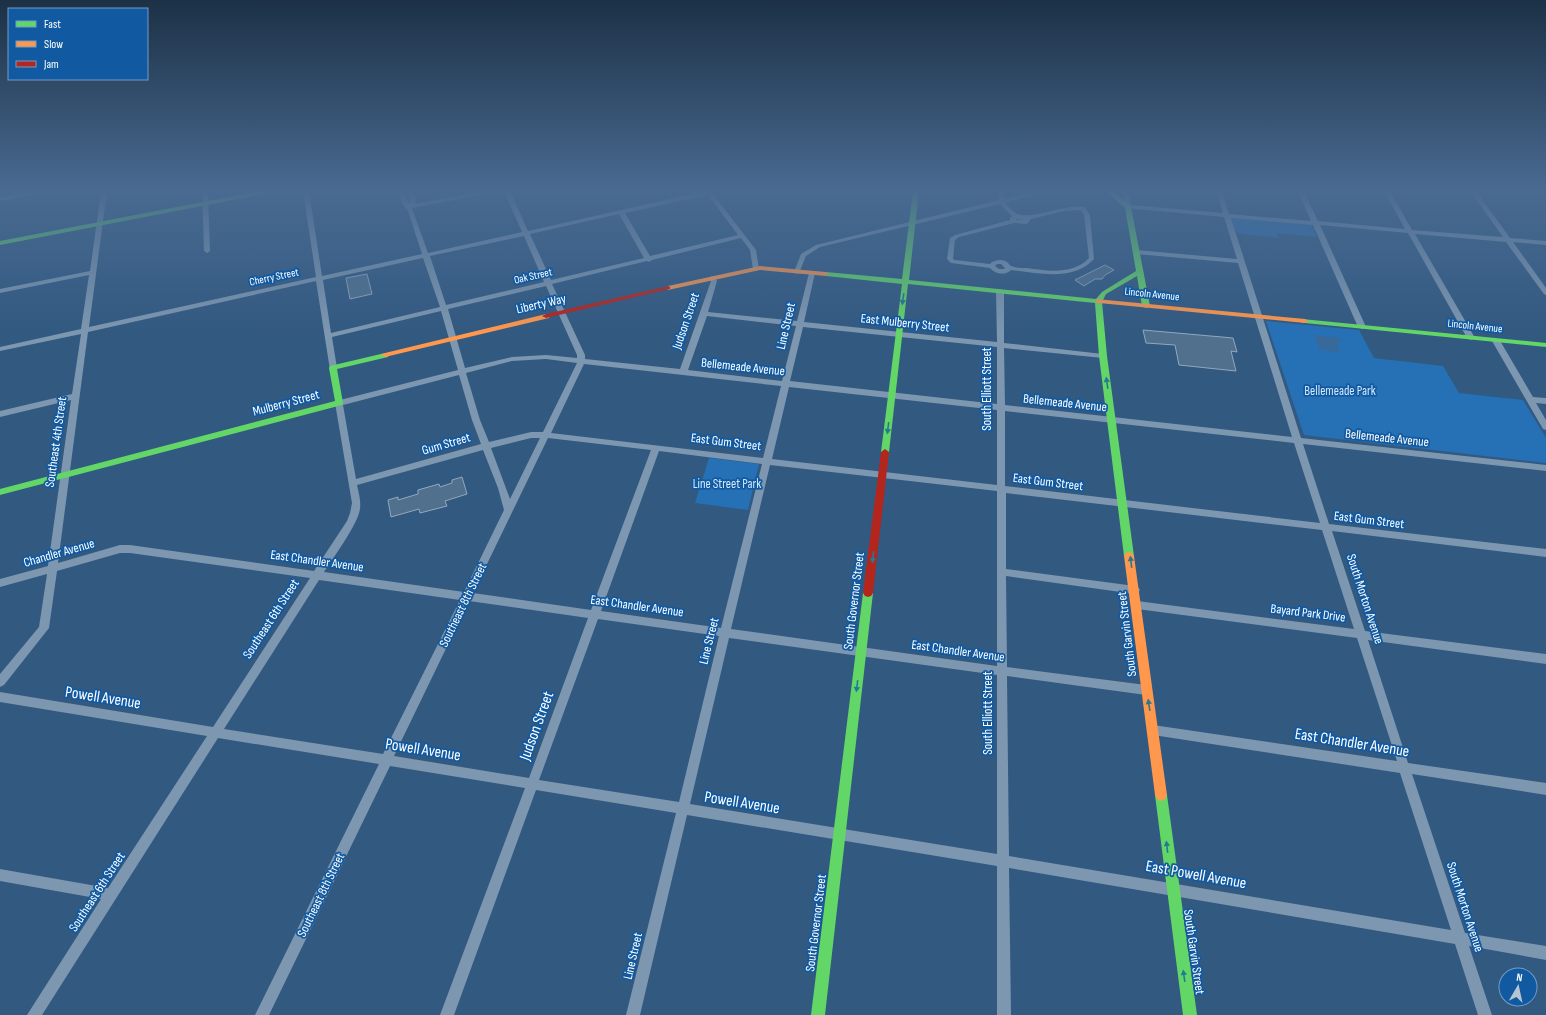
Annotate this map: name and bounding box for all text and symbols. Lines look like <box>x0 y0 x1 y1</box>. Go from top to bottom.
legend <box>8 8 148 80</box>
text: Fast <box>44 17 61 32</box>
text: Slow <box>44 37 63 52</box>
text: Jam <box>43 57 59 72</box>
street label: Cherry Street <box>248 265 300 289</box>
street label: Oak Street <box>513 265 554 287</box>
street label: Lincoln Avenue <box>1124 285 1180 303</box>
street label: Liberty Way <box>514 290 568 318</box>
street label: Judson Street <box>669 291 703 352</box>
one-way arrow <box>900 293 906 305</box>
street label: Line Street <box>773 301 799 351</box>
street label: East Mulberry Street <box>860 310 950 336</box>
street label: Lincoln Avenue <box>1447 317 1503 335</box>
street label: South Elliott Street <box>979 347 995 431</box>
street label: Bellemeade Avenue <box>700 355 786 379</box>
one-way arrow <box>1104 377 1110 389</box>
park label: Bellemeade Park <box>1304 383 1376 399</box>
street label: Mulberry Street <box>251 386 321 420</box>
street label: Bellemeade Avenue <box>1022 391 1108 415</box>
street label: Southeast 4th Street <box>42 396 70 488</box>
one-way arrow <box>885 422 891 434</box>
street label: Bellemeade Avenue <box>1344 426 1430 450</box>
street label: Gum Street <box>420 429 472 459</box>
street label: East Gum Street <box>690 430 762 454</box>
street label: East Gum Street <box>1012 470 1084 494</box>
park label: Line Street Park <box>693 476 761 492</box>
street label: East Gum Street <box>1333 508 1405 532</box>
street label: Chandler Avenue <box>22 535 96 571</box>
street label: East Chandler Avenue <box>269 547 365 575</box>
street label: South Governor Street <box>840 551 868 651</box>
one-way arrow <box>869 551 876 563</box>
street label: South Morton Avenue <box>1343 552 1387 646</box>
one-way arrow <box>1128 556 1134 568</box>
street label: Southeast 8th Street <box>436 560 490 650</box>
street label: Southeast 6th Street <box>239 576 303 662</box>
street label: South Garvin Street <box>1114 590 1140 678</box>
street label: East Chandler Avenue <box>589 592 685 620</box>
street label: Bayard Park Drive <box>1270 600 1346 626</box>
street label: Line Street <box>695 616 723 666</box>
street label: East Chandler Avenue <box>910 637 1006 665</box>
street label: South Elliott Street <box>980 671 996 755</box>
one-way arrow <box>854 680 860 692</box>
street label: Powell Avenue <box>64 683 142 713</box>
street label: Judson Street <box>515 689 558 764</box>
one-way arrow <box>1146 699 1152 711</box>
street label: East Chandler Avenue <box>1293 725 1411 761</box>
street label: Powell Avenue <box>384 735 462 765</box>
street label: Powell Avenue <box>703 788 781 818</box>
one-way arrow <box>1164 841 1170 854</box>
street label: Southeast 6th Street <box>65 849 129 935</box>
street label: Southeast 8th Street <box>294 850 348 940</box>
street label: East Powell Avenue <box>1144 857 1248 893</box>
street label: South Morton Avenue <box>1443 860 1487 954</box>
street label: South Governor Street <box>802 873 830 973</box>
street label: South Garvin Street <box>1180 908 1208 996</box>
street label: Line Street <box>620 931 646 981</box>
north arrow <box>1498 967 1538 1007</box>
one-way arrow <box>1181 970 1187 982</box>
text: N <box>1516 971 1524 985</box>

